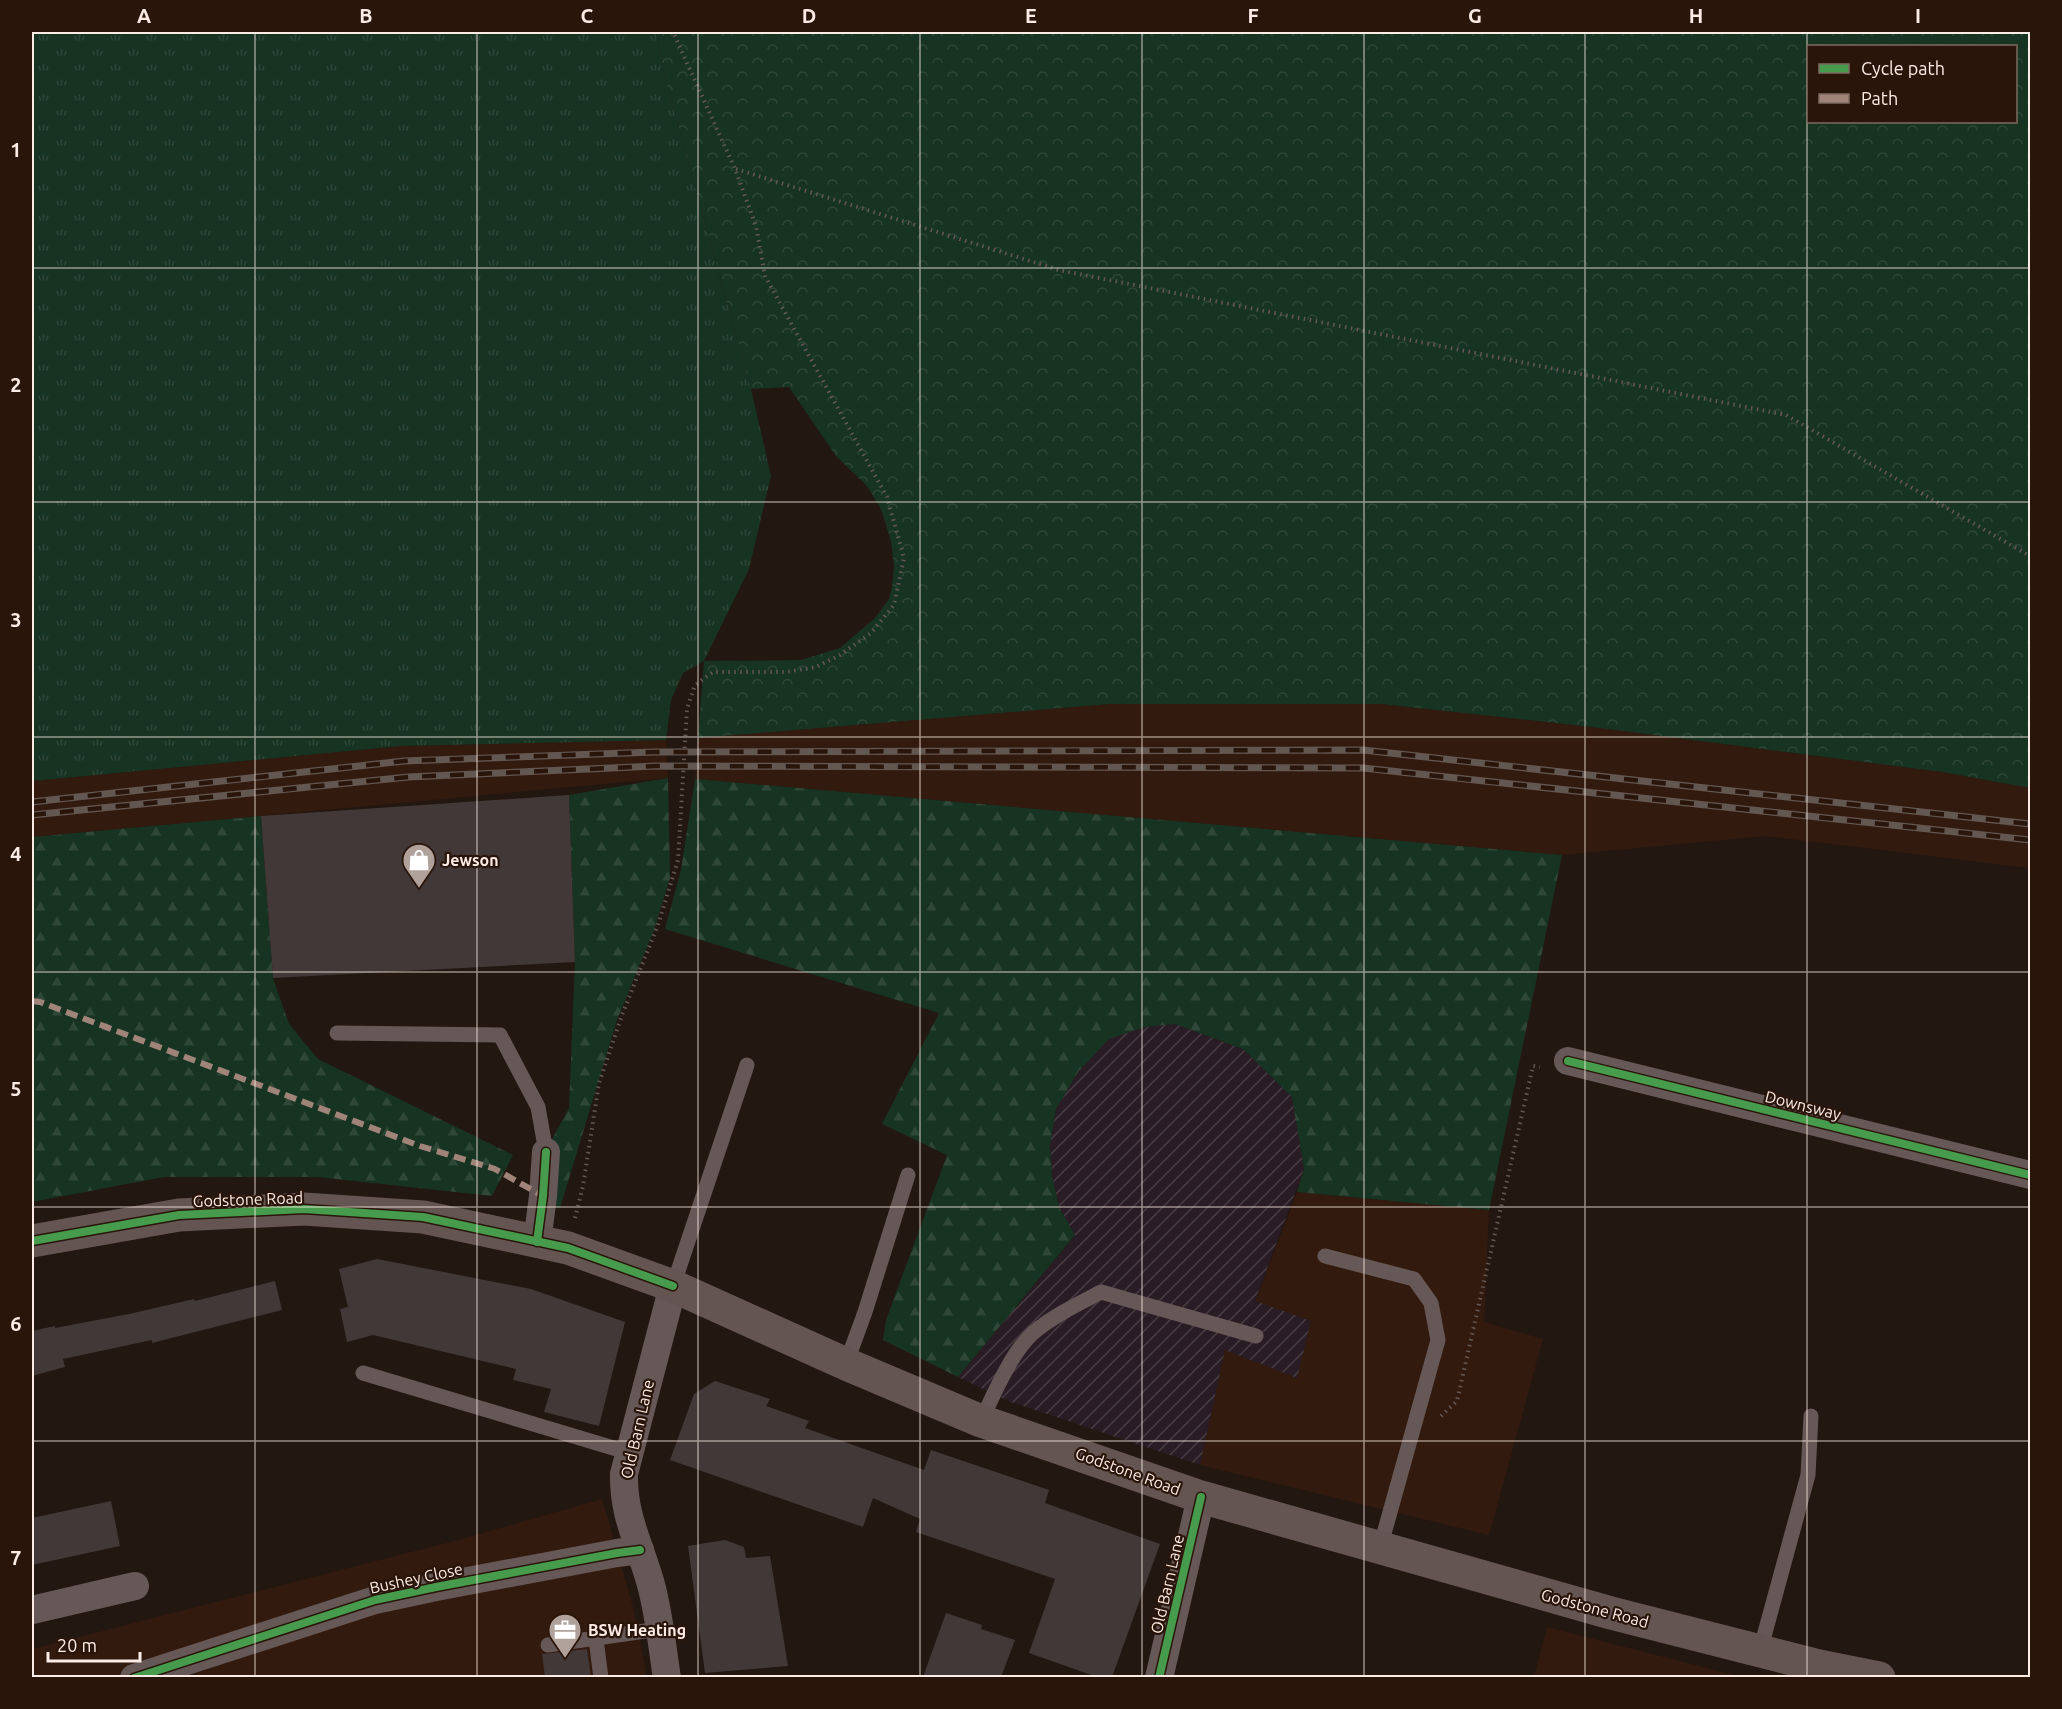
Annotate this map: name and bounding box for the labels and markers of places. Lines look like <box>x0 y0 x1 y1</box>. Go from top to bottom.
shop icon: Jewson <box>401 842 437 889</box>
place label: Jewson <box>442 851 499 869</box>
office icon: BSW Heating <box>547 1612 583 1659</box>
place label: BSW Heating <box>588 1621 686 1639</box>

